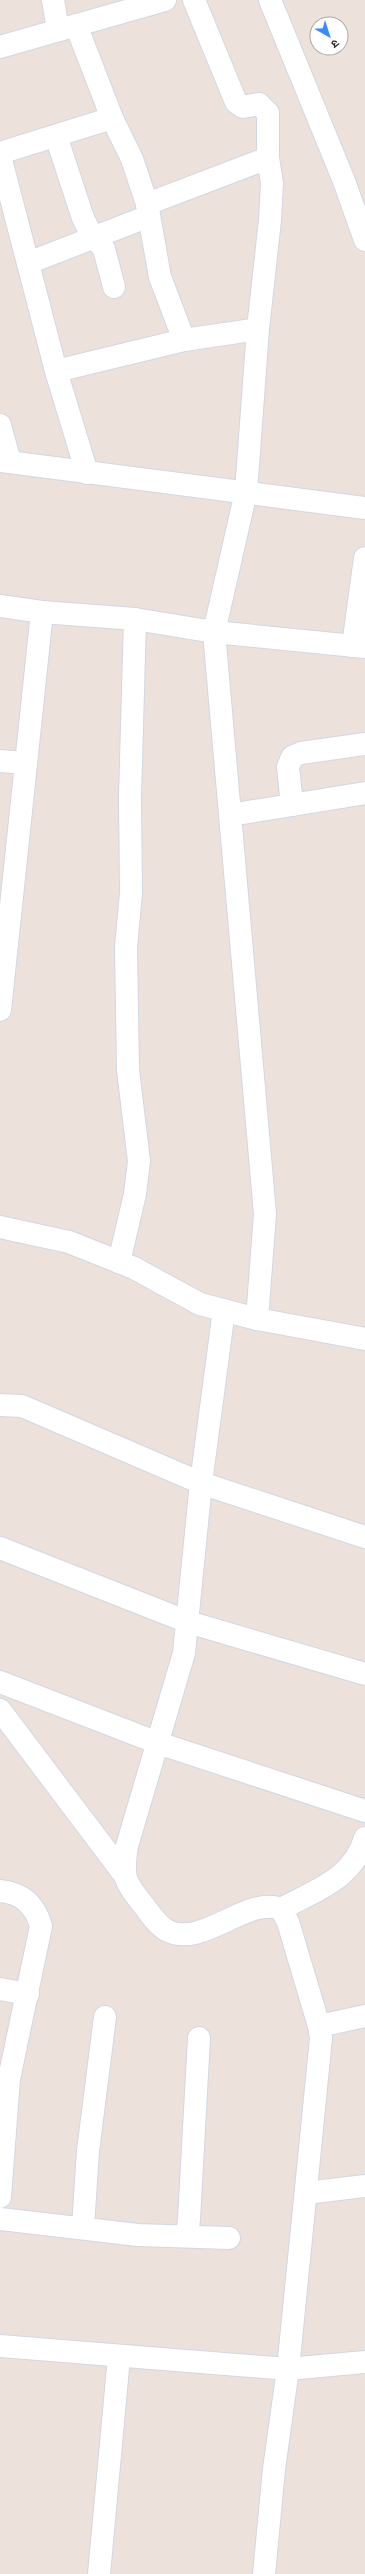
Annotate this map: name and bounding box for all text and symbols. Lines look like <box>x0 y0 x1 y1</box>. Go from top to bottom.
north arrow <box>309 16 349 56</box>
text: उ <box>328 36 342 52</box>

